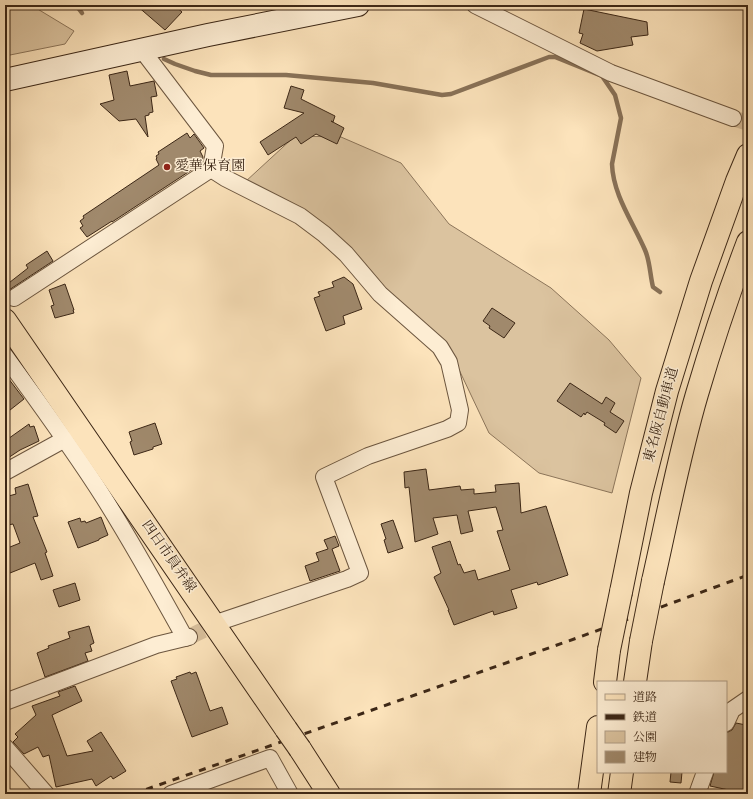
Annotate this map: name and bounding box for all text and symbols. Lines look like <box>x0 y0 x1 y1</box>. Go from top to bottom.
place label: 愛華保育園 <box>175 157 245 177</box>
marker: 愛華保育園 <box>162 162 172 172</box>
street label: 東名阪自動車道 <box>640 365 684 465</box>
street label: 四日市員弁線 <box>136 517 200 597</box>
legend <box>597 681 727 773</box>
text: 道路 <box>633 689 657 707</box>
text: 鉄道 <box>632 709 657 727</box>
text: 公園 <box>633 729 657 747</box>
text: 建物 <box>633 749 657 767</box>

